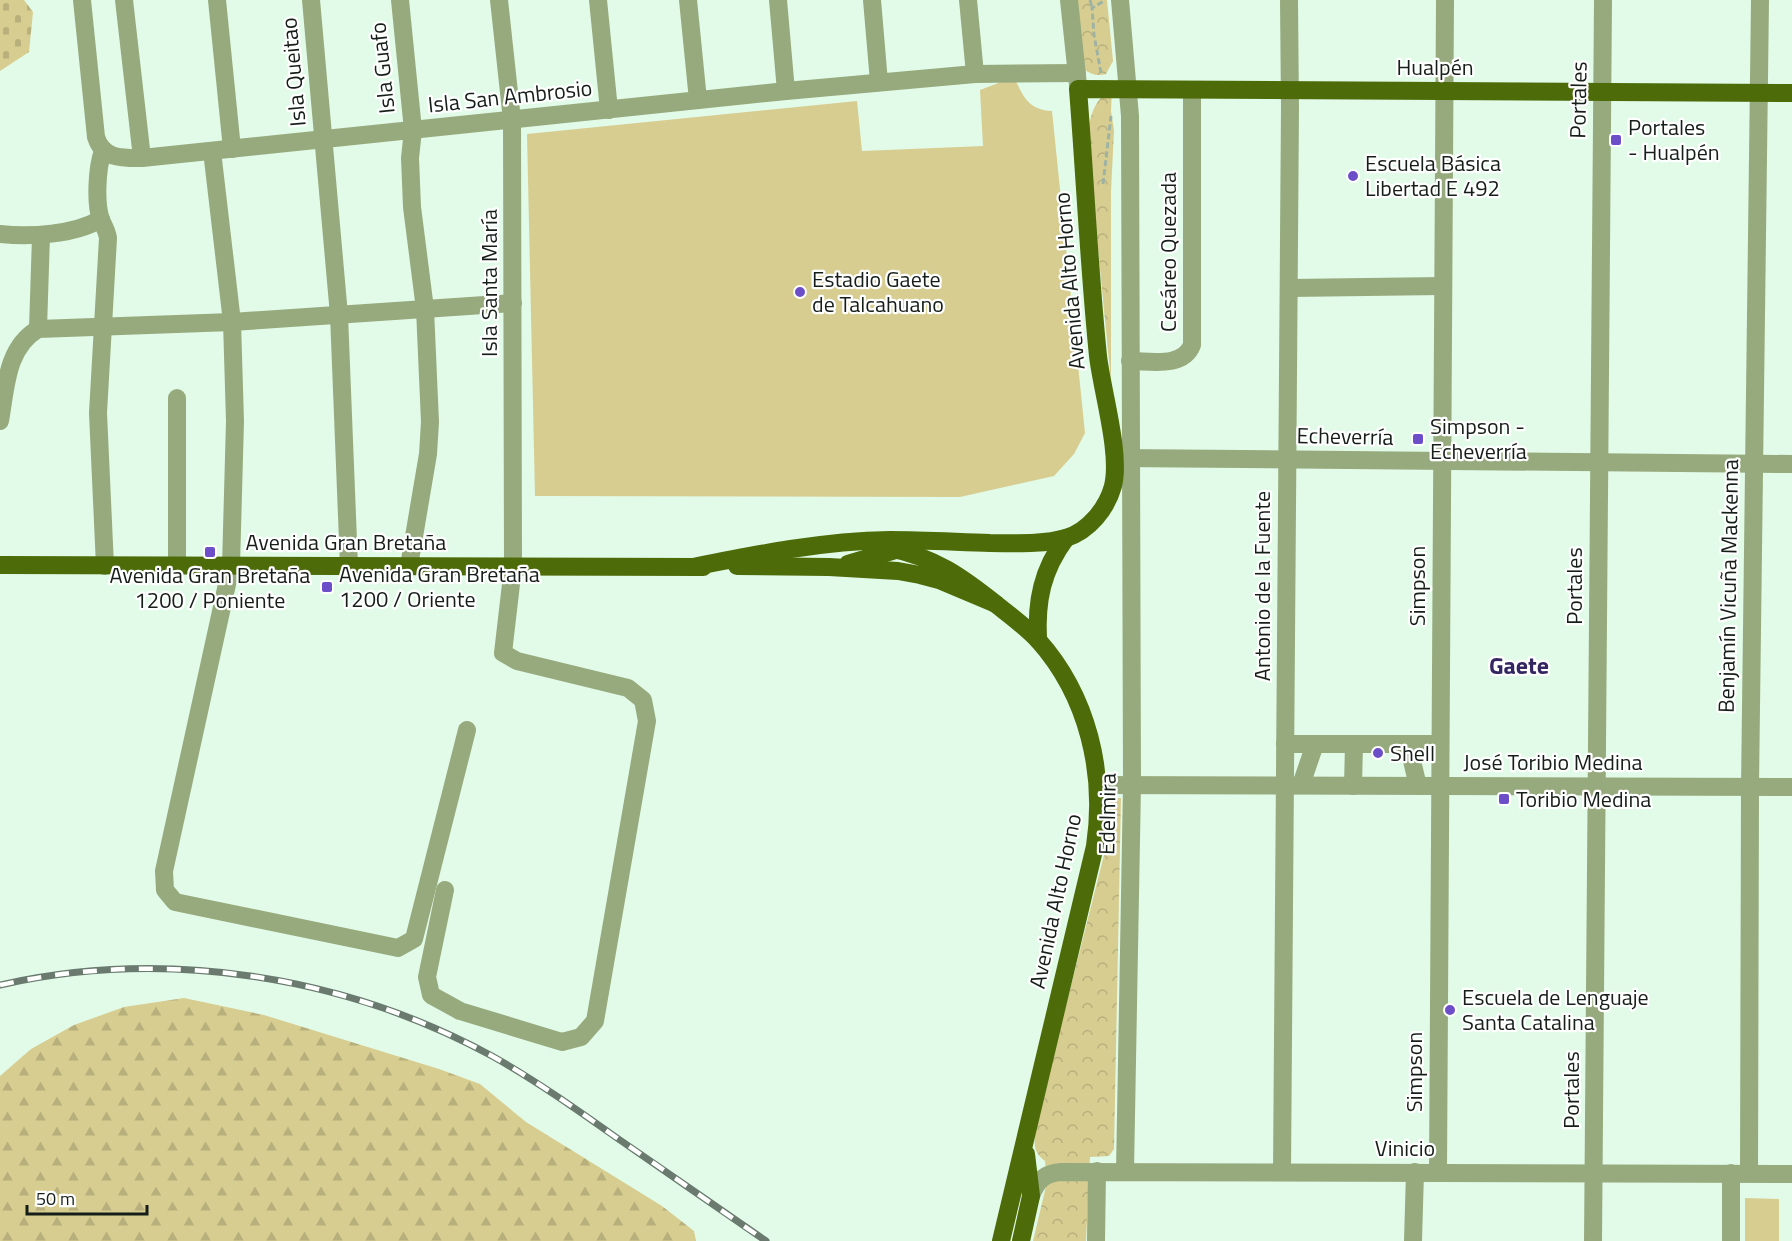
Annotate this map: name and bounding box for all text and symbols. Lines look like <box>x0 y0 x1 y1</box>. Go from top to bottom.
street label: Isla Queitao <box>271 16 315 128</box>
street label: Isla Guafo <box>360 21 404 115</box>
street label: Hualpén <box>1396 50 1474 84</box>
street label: Portales <box>1560 61 1596 139</box>
street label: Isla San Ambrosio <box>426 70 594 122</box>
place label: Portales - Hualpén <box>1628 110 1720 169</box>
marker: Portales - Hualpén <box>1609 133 1623 147</box>
place label: Escuela Básica Libertad E 492 <box>1365 146 1501 205</box>
marker: Escuela Básica Libertad E 492 <box>1346 169 1360 183</box>
street label: Cesáreo Quezada <box>1151 172 1185 332</box>
street label: Avenida Alto Horno <box>1044 191 1094 371</box>
street label: Isla Santa María <box>472 209 506 357</box>
place label: Estadio Gaete de Talcahuano <box>812 262 944 321</box>
marker: Estadio Gaete de Talcahuano <box>793 285 807 299</box>
place label: Simpson - Echeverría <box>1430 409 1527 468</box>
street label: Echeverría <box>1296 418 1394 454</box>
marker: Simpson - Echeverría <box>1411 432 1425 446</box>
street label: Benjamín Vicuña Mackenna <box>1709 459 1747 713</box>
street label: Antonio de la Fuente <box>1245 491 1279 681</box>
street label: Avenida Gran Bretaña <box>246 525 446 559</box>
marker: Avenida Gran Bretaña 1200 / Poniente <box>203 545 217 559</box>
street label: Simpson <box>1400 546 1434 626</box>
street label: Portales <box>1557 547 1591 625</box>
place label: Avenida Gran Bretaña 1200 / Oriente <box>339 557 540 616</box>
place label: Avenida Gran Bretaña 1200 / Poniente <box>110 558 310 617</box>
marker: Avenida Gran Bretaña 1200 / Oriente <box>320 580 334 594</box>
district label: Gaete <box>1489 647 1549 683</box>
place label: Shell <box>1390 736 1435 770</box>
street label: José Toribio Medina <box>1463 745 1643 779</box>
marker: Shell <box>1371 746 1385 760</box>
street label: Edelmira <box>1089 773 1125 855</box>
place label: Toribio Medina <box>1516 782 1651 816</box>
marker: Toribio Medina <box>1497 792 1511 806</box>
street label: Avenida Alto Horno <box>1020 810 1090 992</box>
place label: Escuela de Lenguaje Santa Catalina <box>1462 980 1649 1039</box>
marker: Escuela de Lenguaje Santa Catalina <box>1443 1003 1457 1017</box>
street label: Simpson <box>1397 1032 1431 1112</box>
street label: Portales <box>1554 1051 1588 1129</box>
street label: Vinicio <box>1375 1131 1435 1165</box>
scale bar <box>27 1178 147 1216</box>
text: 50 m <box>36 1185 75 1212</box>

